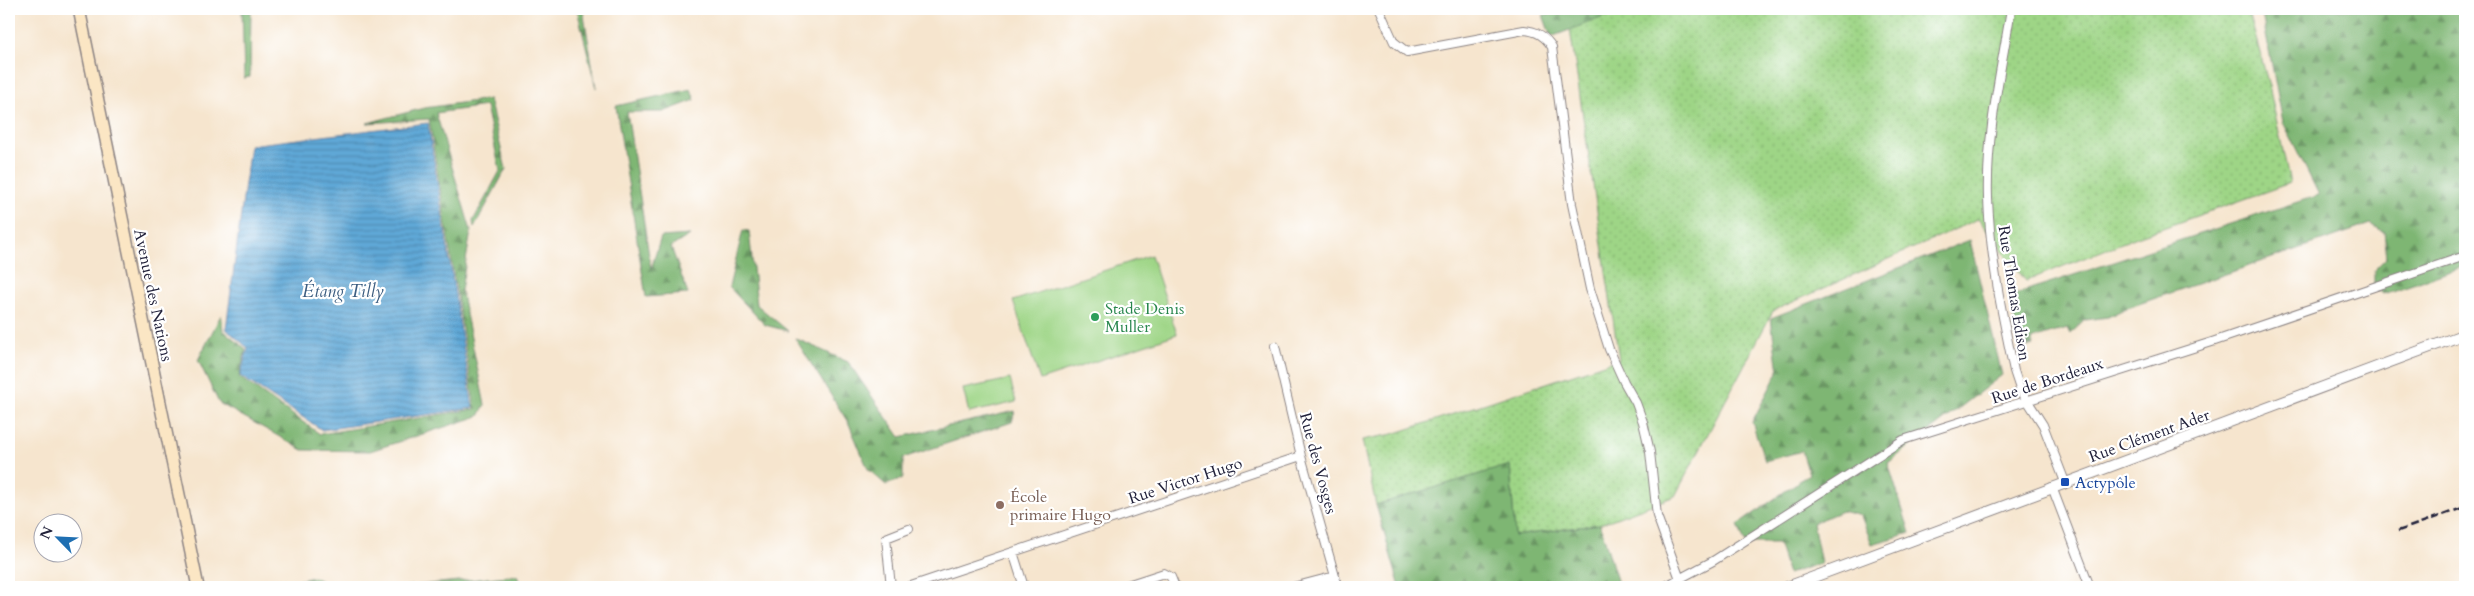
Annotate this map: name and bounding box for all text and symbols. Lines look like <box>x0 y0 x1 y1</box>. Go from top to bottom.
street label: Rue Thomas Edison <box>1992 224 2036 362</box>
street label: Avenue des Nations <box>128 227 178 363</box>
water label: Étang Tilly <box>302 279 384 304</box>
place label: Stade Denis Muller <box>1105 298 1184 338</box>
marker: Stade Denis Muller <box>1089 311 1101 323</box>
street label: Rue de Bordeaux <box>1989 353 2106 409</box>
street label: Rue Clément Ader <box>2086 404 2213 468</box>
street label: Rue des Vosges <box>1294 410 1342 516</box>
street label: Rue Victor Hugo <box>1126 452 1245 510</box>
place label: Actypôle <box>2075 472 2136 494</box>
marker: Actypôle <box>2059 476 2071 488</box>
place label: École primaire Hugo <box>1010 486 1111 526</box>
marker: École primaire Hugo <box>994 499 1006 511</box>
north arrow <box>32 514 82 564</box>
text: N <box>35 523 58 542</box>

